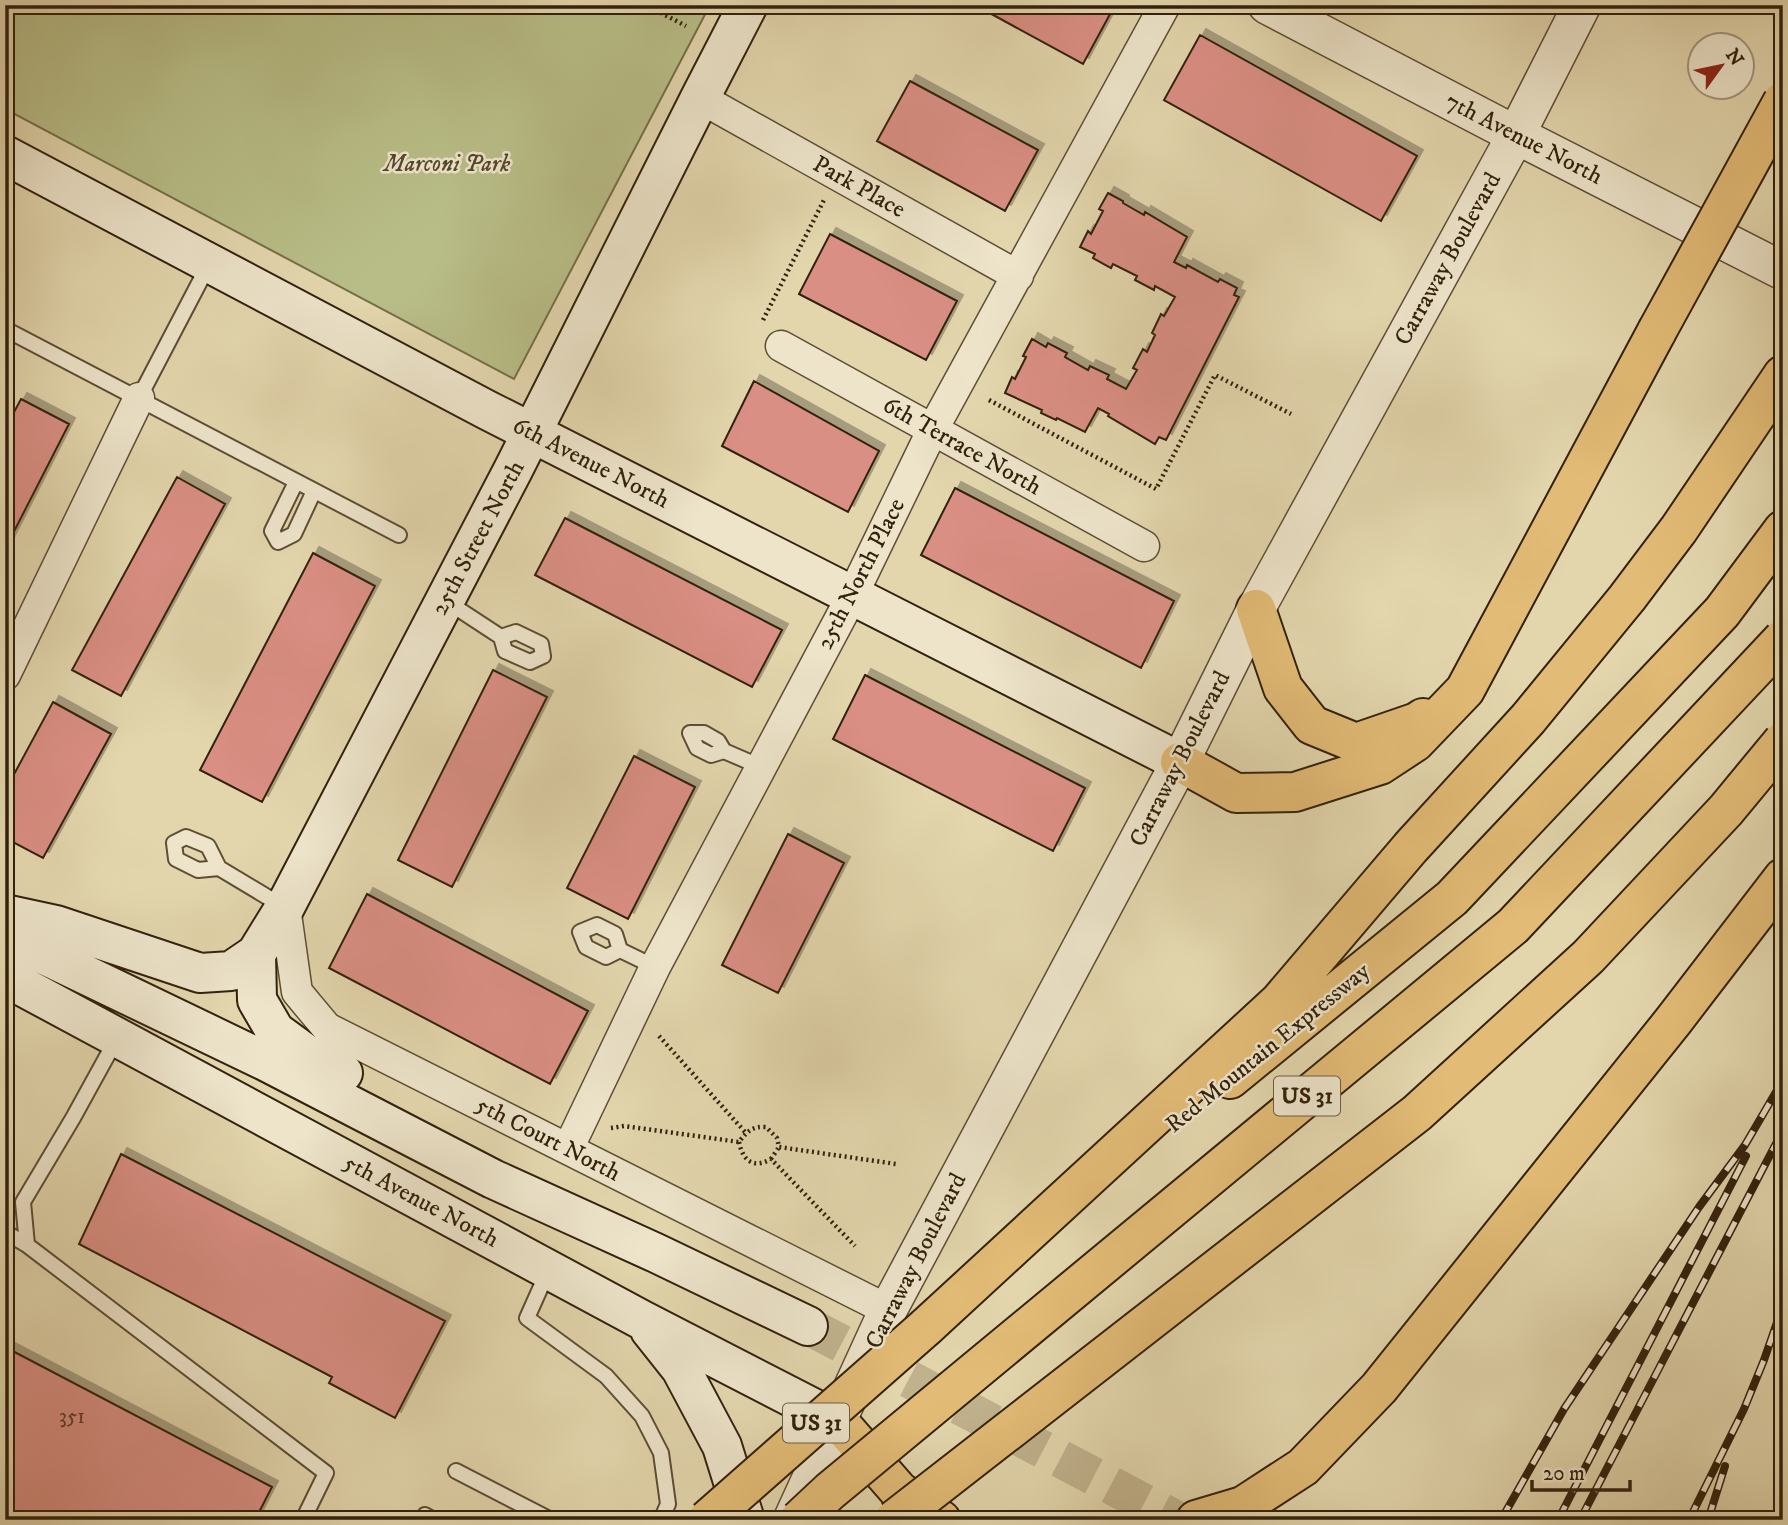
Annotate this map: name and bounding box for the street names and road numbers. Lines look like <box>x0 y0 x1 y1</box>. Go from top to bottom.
street label: 7th Avenue North <box>1440 86 1608 192</box>
street label: Park Place <box>807 149 911 225</box>
street label: Carraway Boulevard <box>1388 167 1508 351</box>
street label: 6th Terrace North <box>877 390 1047 502</box>
street label: 6th Avenue North <box>507 411 675 516</box>
street label: 25th Street North <box>425 455 532 620</box>
street label: 25th North Place <box>810 493 912 655</box>
street label: Carraway Boulevard <box>1123 666 1237 852</box>
street label: Red Mountain Expressway <box>1160 956 1377 1140</box>
road number: US 31 <box>1274 1077 1340 1116</box>
street label: 5th Court North <box>471 1090 626 1188</box>
street label: 5th Avenue North <box>338 1147 504 1255</box>
street label: Carraway Boulevard <box>859 1168 973 1354</box>
road number: US 31 <box>783 1404 849 1442</box>

